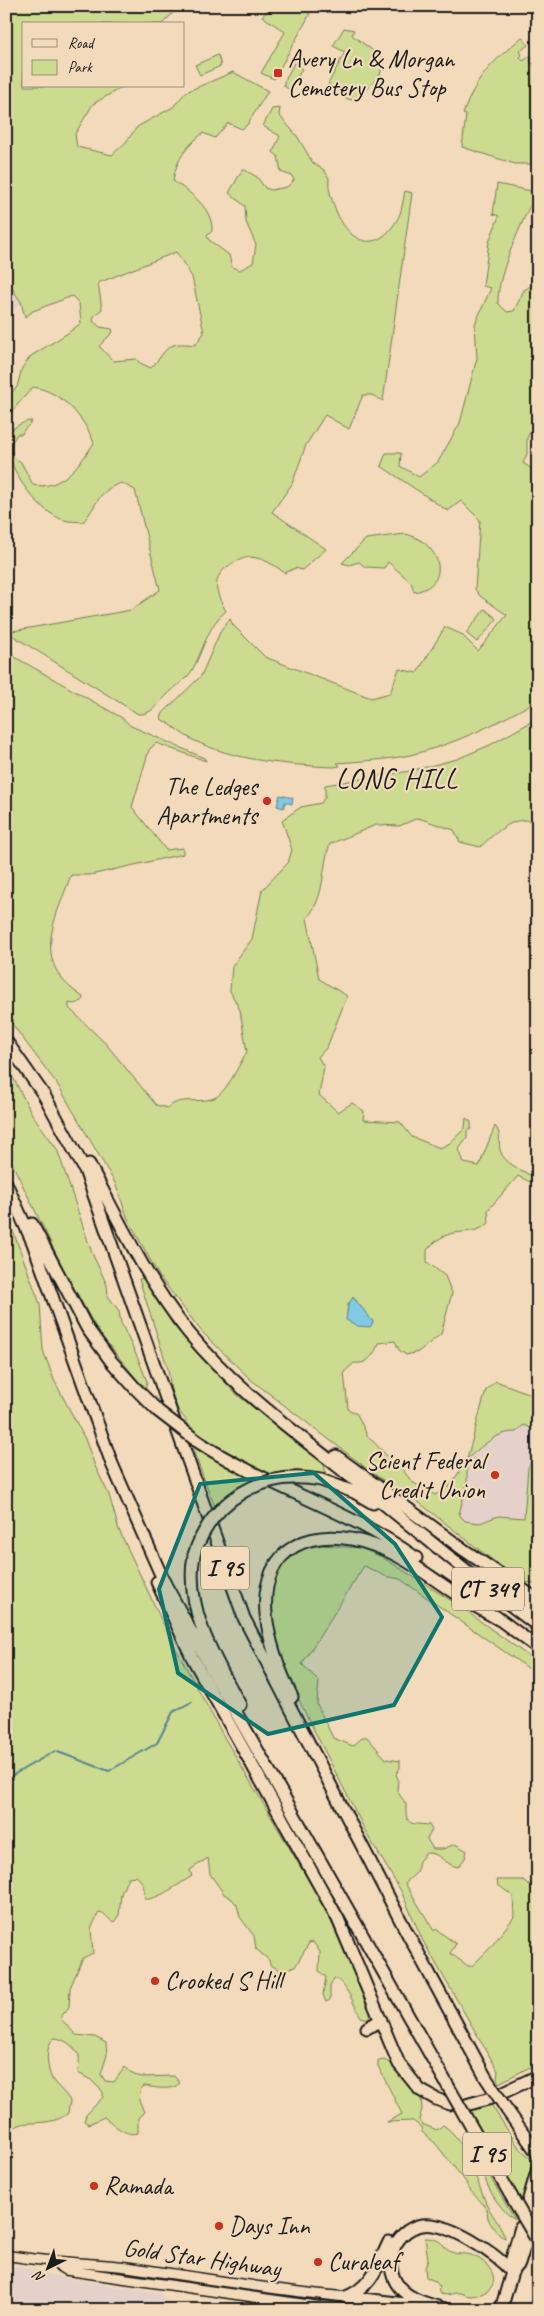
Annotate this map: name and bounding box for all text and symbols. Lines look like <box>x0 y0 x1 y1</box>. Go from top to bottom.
legend <box>22 22 185 88</box>
text: Road <box>68 34 95 53</box>
place label: Avery Ln & Morgan Cemetery Bus Stop <box>288 43 456 104</box>
text: Park <box>68 58 93 77</box>
marker: Avery Ln & Morgan Cemetery Bus Stop <box>272 67 284 79</box>
district label: LONG HILL <box>336 761 458 796</box>
place label: The Ledges Apartments <box>157 771 259 832</box>
marker: The Ledges Apartments <box>261 795 273 807</box>
place label: Scient Federal Credit Union <box>365 1445 490 1506</box>
marker: Scient Federal Credit Union <box>489 1469 501 1481</box>
road number: I 95 <box>201 1546 249 1590</box>
road number: CT 349 <box>452 1568 524 1610</box>
place label: Crooked S Hill <box>165 1965 287 1997</box>
marker: Crooked S Hill <box>149 1975 161 1987</box>
road number: I 95 <box>463 2132 511 2176</box>
place label: Ramada <box>104 2170 175 2202</box>
marker: Ramada <box>88 2180 100 2192</box>
place label: Days Inn <box>229 2210 310 2242</box>
marker: Days Inn <box>213 2220 225 2232</box>
street label: Gold Star Highway <box>122 2231 284 2285</box>
north arrow <box>22 2244 72 2294</box>
place label: Curaleaf <box>328 2246 404 2278</box>
marker: Curaleaf <box>312 2256 324 2268</box>
text: N <box>29 2267 49 2287</box>

